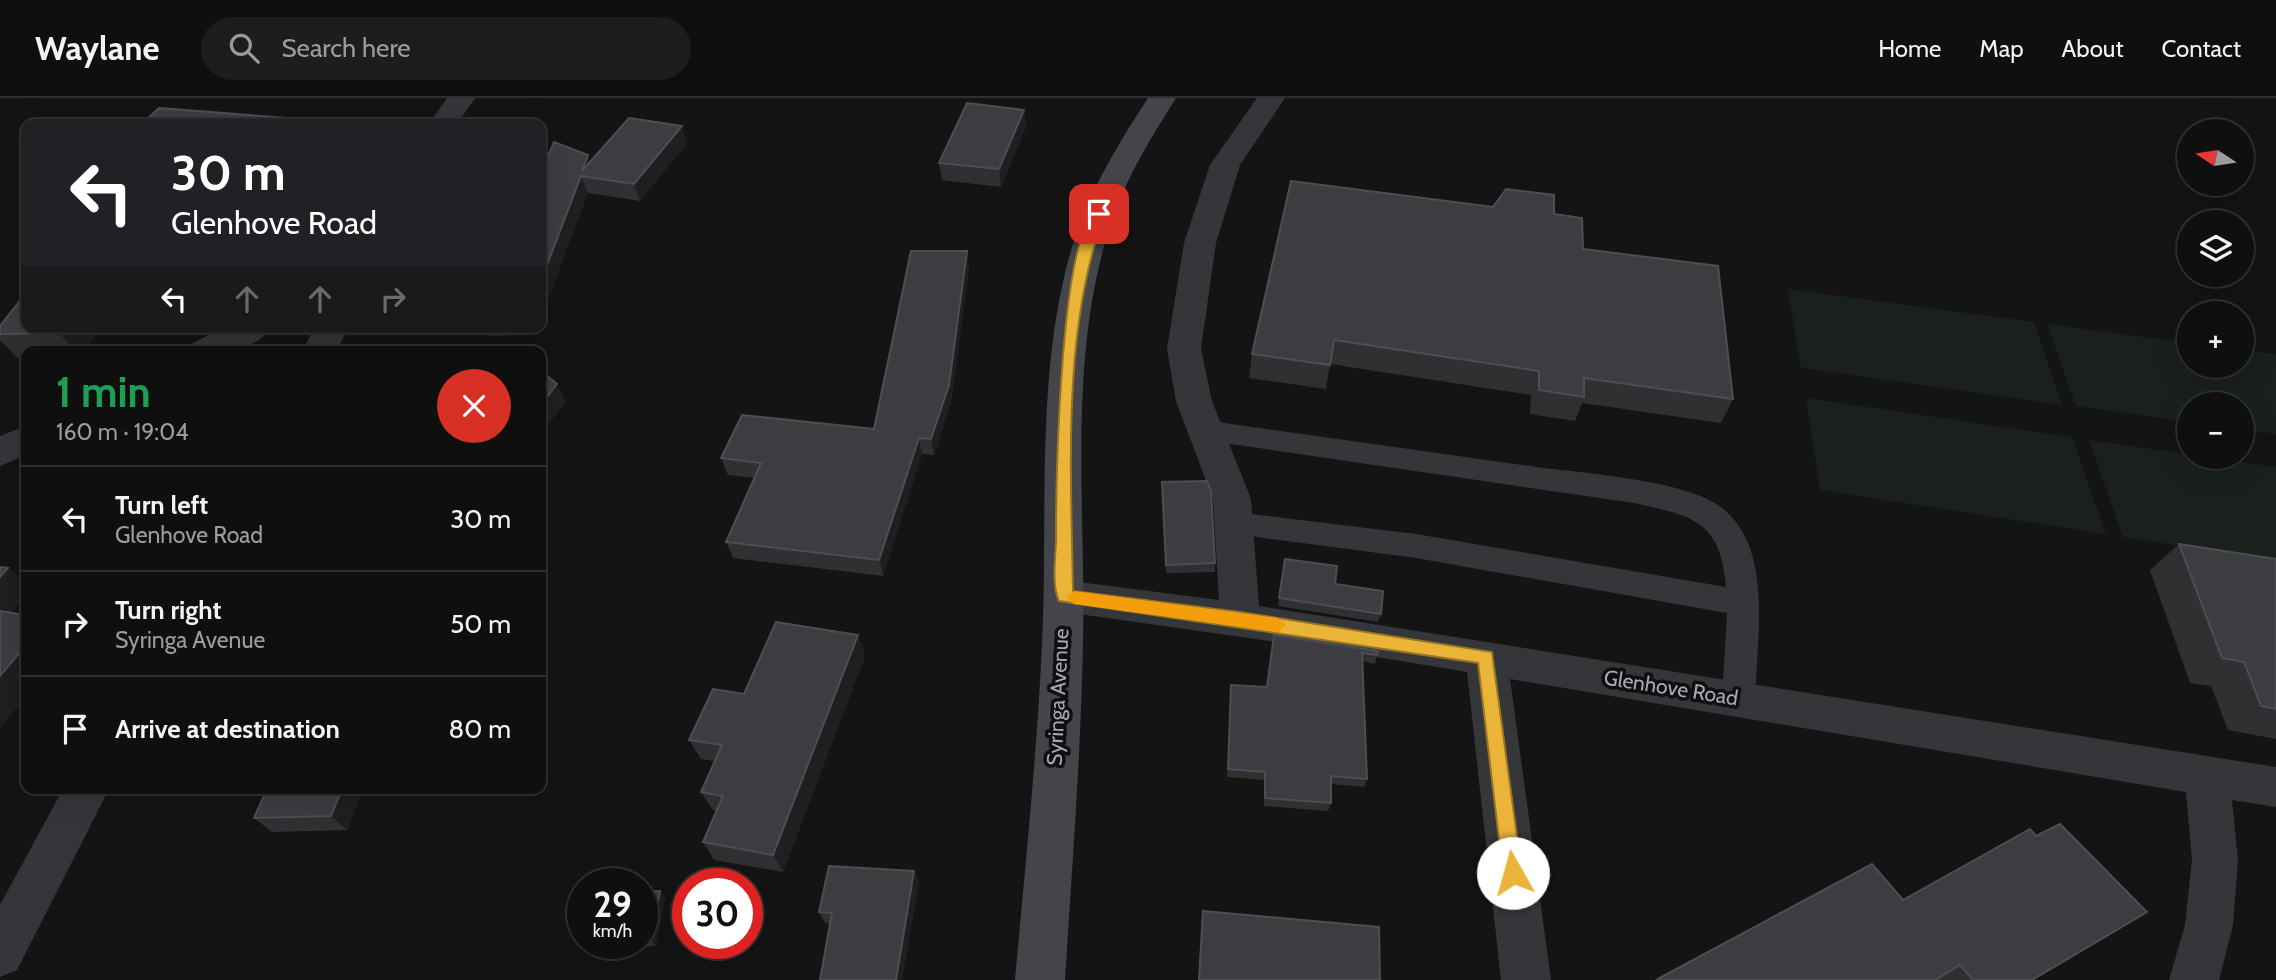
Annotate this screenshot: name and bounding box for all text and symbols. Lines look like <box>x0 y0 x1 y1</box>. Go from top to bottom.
search box <box>201 17 691 80</box>
text: Waylane <box>35 28 159 68</box>
icon: search <box>225 29 263 67</box>
text: Search here <box>281 32 411 64</box>
text: Home <box>1878 34 1941 63</box>
text: Map <box>1979 34 2024 63</box>
text: About <box>2062 34 2124 63</box>
text: Contact <box>2162 34 2241 63</box>
north arrow <box>2177 119 2254 196</box>
map controls <box>2177 119 2254 469</box>
text: 30 m <box>171 143 286 202</box>
icon: left <box>56 147 147 238</box>
pin <box>1069 184 1129 244</box>
icon: arrive <box>1080 195 1118 233</box>
text: Glenhove Road <box>171 203 377 242</box>
button: layers <box>2177 210 2254 287</box>
icon: left <box>155 280 193 318</box>
icon: ahead <box>228 280 266 318</box>
icon: ahead <box>301 280 339 318</box>
icon: right <box>374 280 412 318</box>
button: + <box>2177 301 2254 378</box>
text: 1 min <box>56 366 151 418</box>
button: close <box>437 369 511 443</box>
button: − <box>2177 392 2254 469</box>
text: 160 m · 19:04 <box>56 418 188 446</box>
text: Turn left <box>115 489 208 521</box>
icon: left <box>56 500 94 538</box>
text: 30 m <box>450 503 511 535</box>
text: Glenhove Road <box>115 521 263 549</box>
text: Turn right <box>115 594 221 626</box>
icon: right <box>56 605 94 643</box>
text: 50 m <box>450 608 511 640</box>
text: Syringa Avenue <box>115 626 265 654</box>
street label: Syringa Avenue <box>1041 628 1074 766</box>
street label: Glenhove Road <box>1602 665 1740 710</box>
icon: arrive <box>56 710 94 748</box>
text: Arrive at destination <box>115 713 340 745</box>
text: 80 m <box>448 713 511 745</box>
position arrow <box>1476 836 1550 910</box>
speed limit sign: 30 <box>672 868 763 959</box>
text: 29 <box>593 883 632 926</box>
text: km/h <box>593 920 632 942</box>

